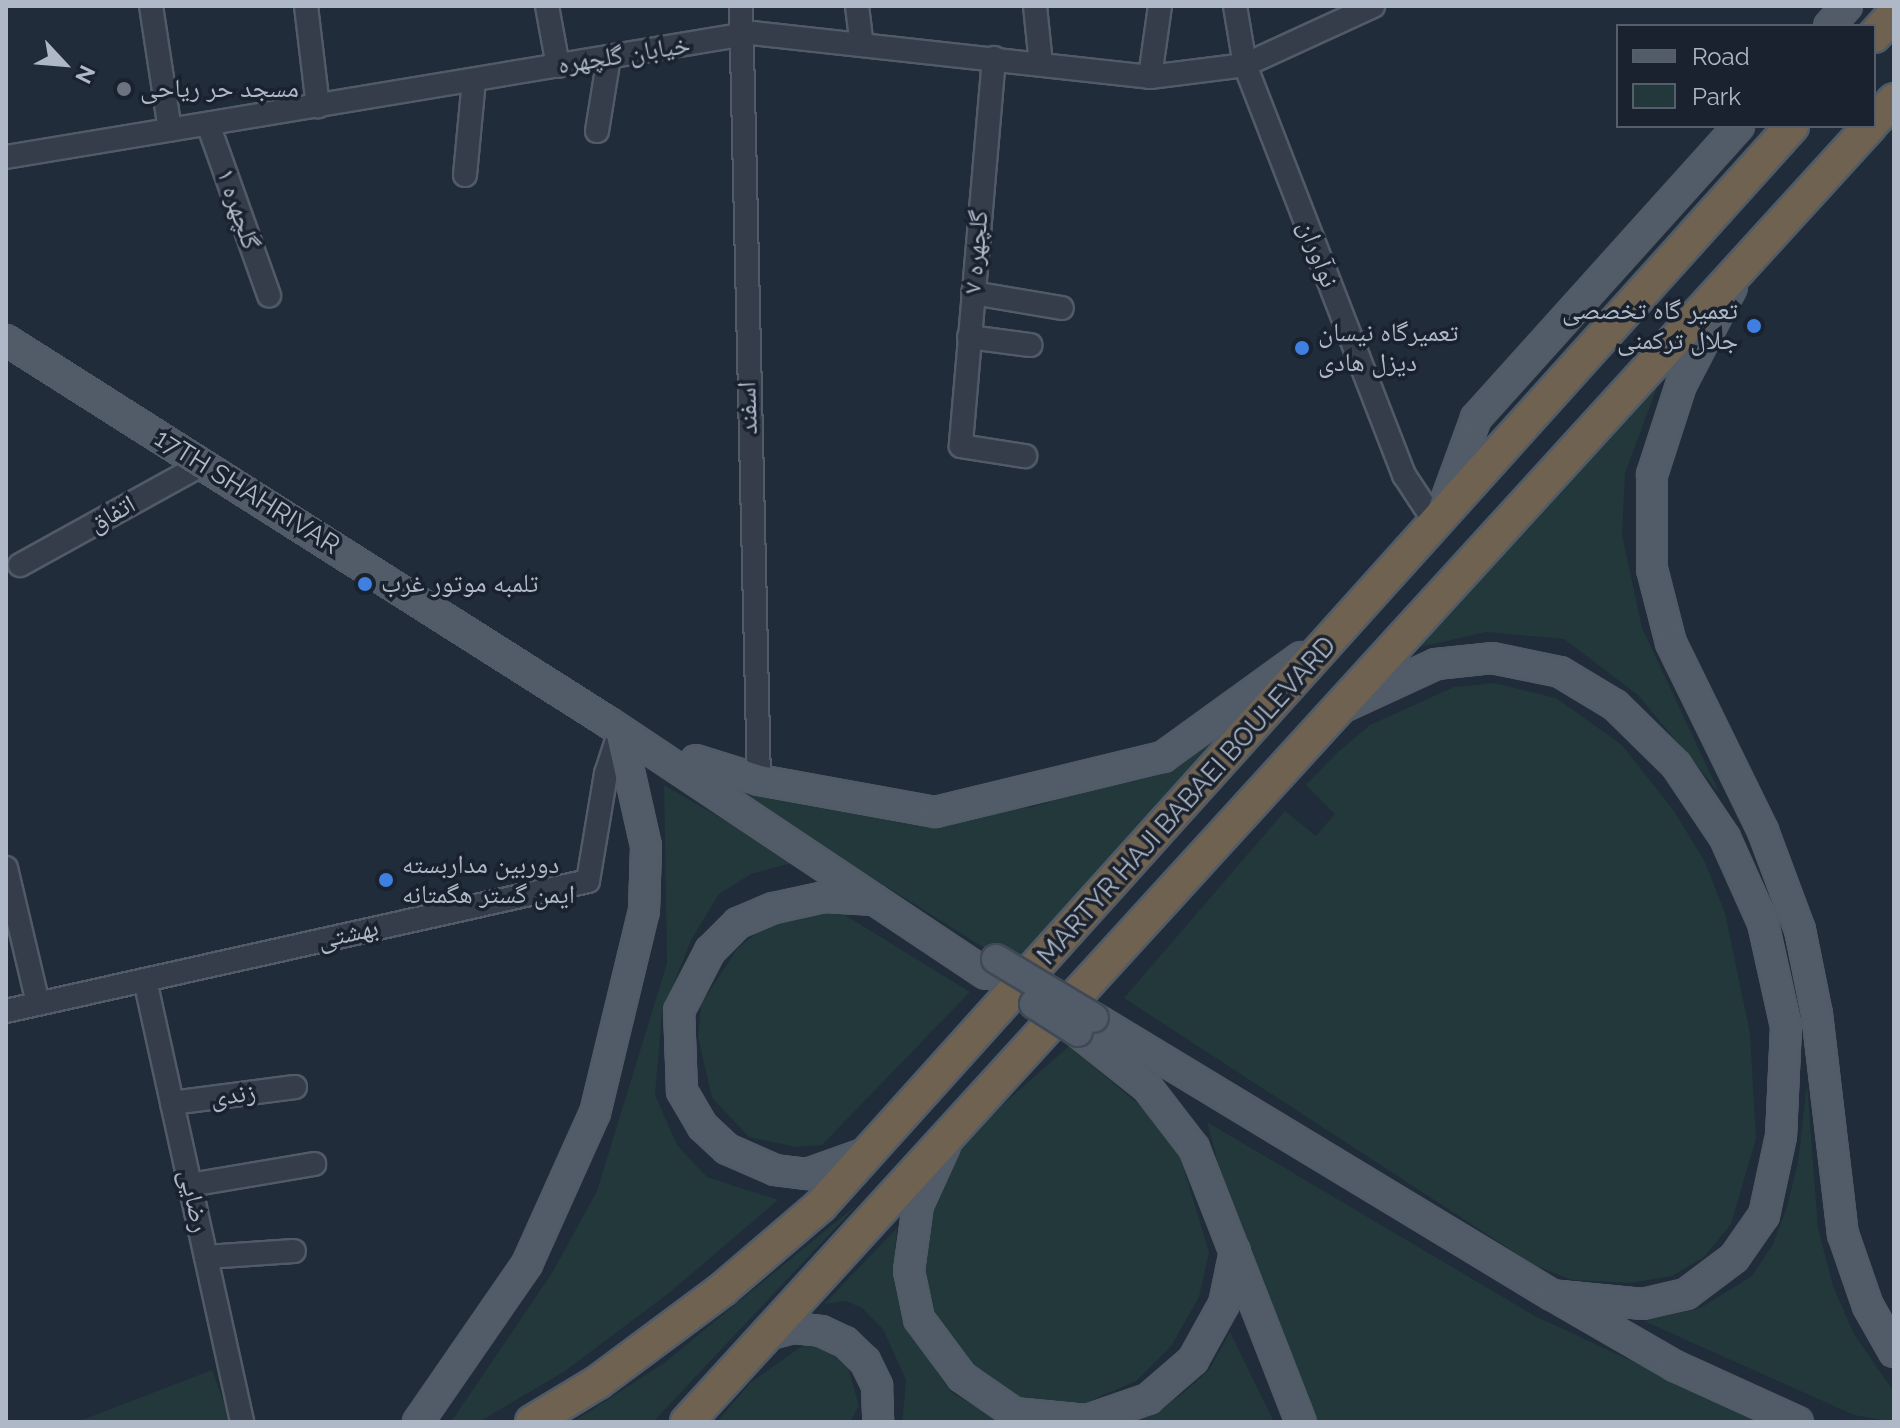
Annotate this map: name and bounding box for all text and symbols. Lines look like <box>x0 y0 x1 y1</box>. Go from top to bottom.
north arrow <box>24 24 104 104</box>
legend <box>1616 24 1876 128</box>
street label: خیابان گلچهره <box>556 29 692 81</box>
text: Road <box>1692 42 1750 71</box>
text: N <box>70 61 101 88</box>
place label: مسجد حر ریاحی <box>140 73 299 105</box>
marker: مسجد حر ریاحی <box>115 80 133 98</box>
text: Park <box>1692 82 1741 111</box>
street label: گلچهره ۱ <box>210 164 266 254</box>
street label: گلچهره ۷ <box>957 209 995 295</box>
street label: نوآوران <box>1291 216 1345 292</box>
place label: تعمیر گاه تخصصی جلال ترکمنی <box>1562 295 1738 356</box>
place label: تعمیرگاه نیسان دیزل هادی <box>1318 317 1458 378</box>
marker: تعمیر گاه تخصصی جلال ترکمنی <box>1745 317 1763 335</box>
marker: تعمیرگاه نیسان دیزل هادی <box>1293 339 1311 357</box>
street label: اسفند <box>731 381 765 435</box>
street label: 17TH SHAHRIVAR <box>149 423 345 561</box>
street label: اتفاق <box>83 489 141 539</box>
place label: تلمبه موتور غرب <box>381 568 538 600</box>
marker: تلمبه موتور غرب <box>356 575 374 593</box>
street label: MARTYR HAJI BABAEI BOULEVARD <box>1031 631 1343 971</box>
place label: دوربین مداربسته ایمن گستر هگمتانه <box>402 849 575 910</box>
marker: دوربین مداربسته ایمن گستر هگمتانه <box>377 871 395 889</box>
street label: بهشتی <box>315 912 381 956</box>
street label: زندی <box>208 1076 258 1114</box>
street label: رضایی <box>172 1167 216 1235</box>

